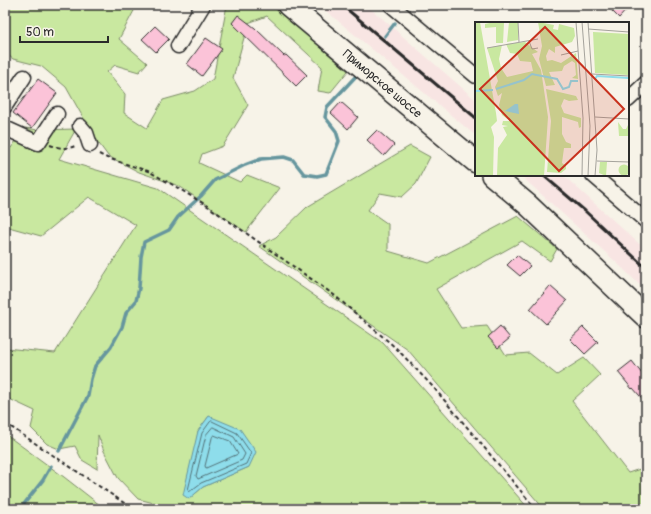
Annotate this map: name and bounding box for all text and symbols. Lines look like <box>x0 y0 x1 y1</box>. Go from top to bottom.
scale bar <box>20 18 108 44</box>
inset map <box>475 22 629 176</box>
text: 50 m <box>26 25 54 40</box>
street label: Приморское шоссе <box>339 47 425 121</box>

